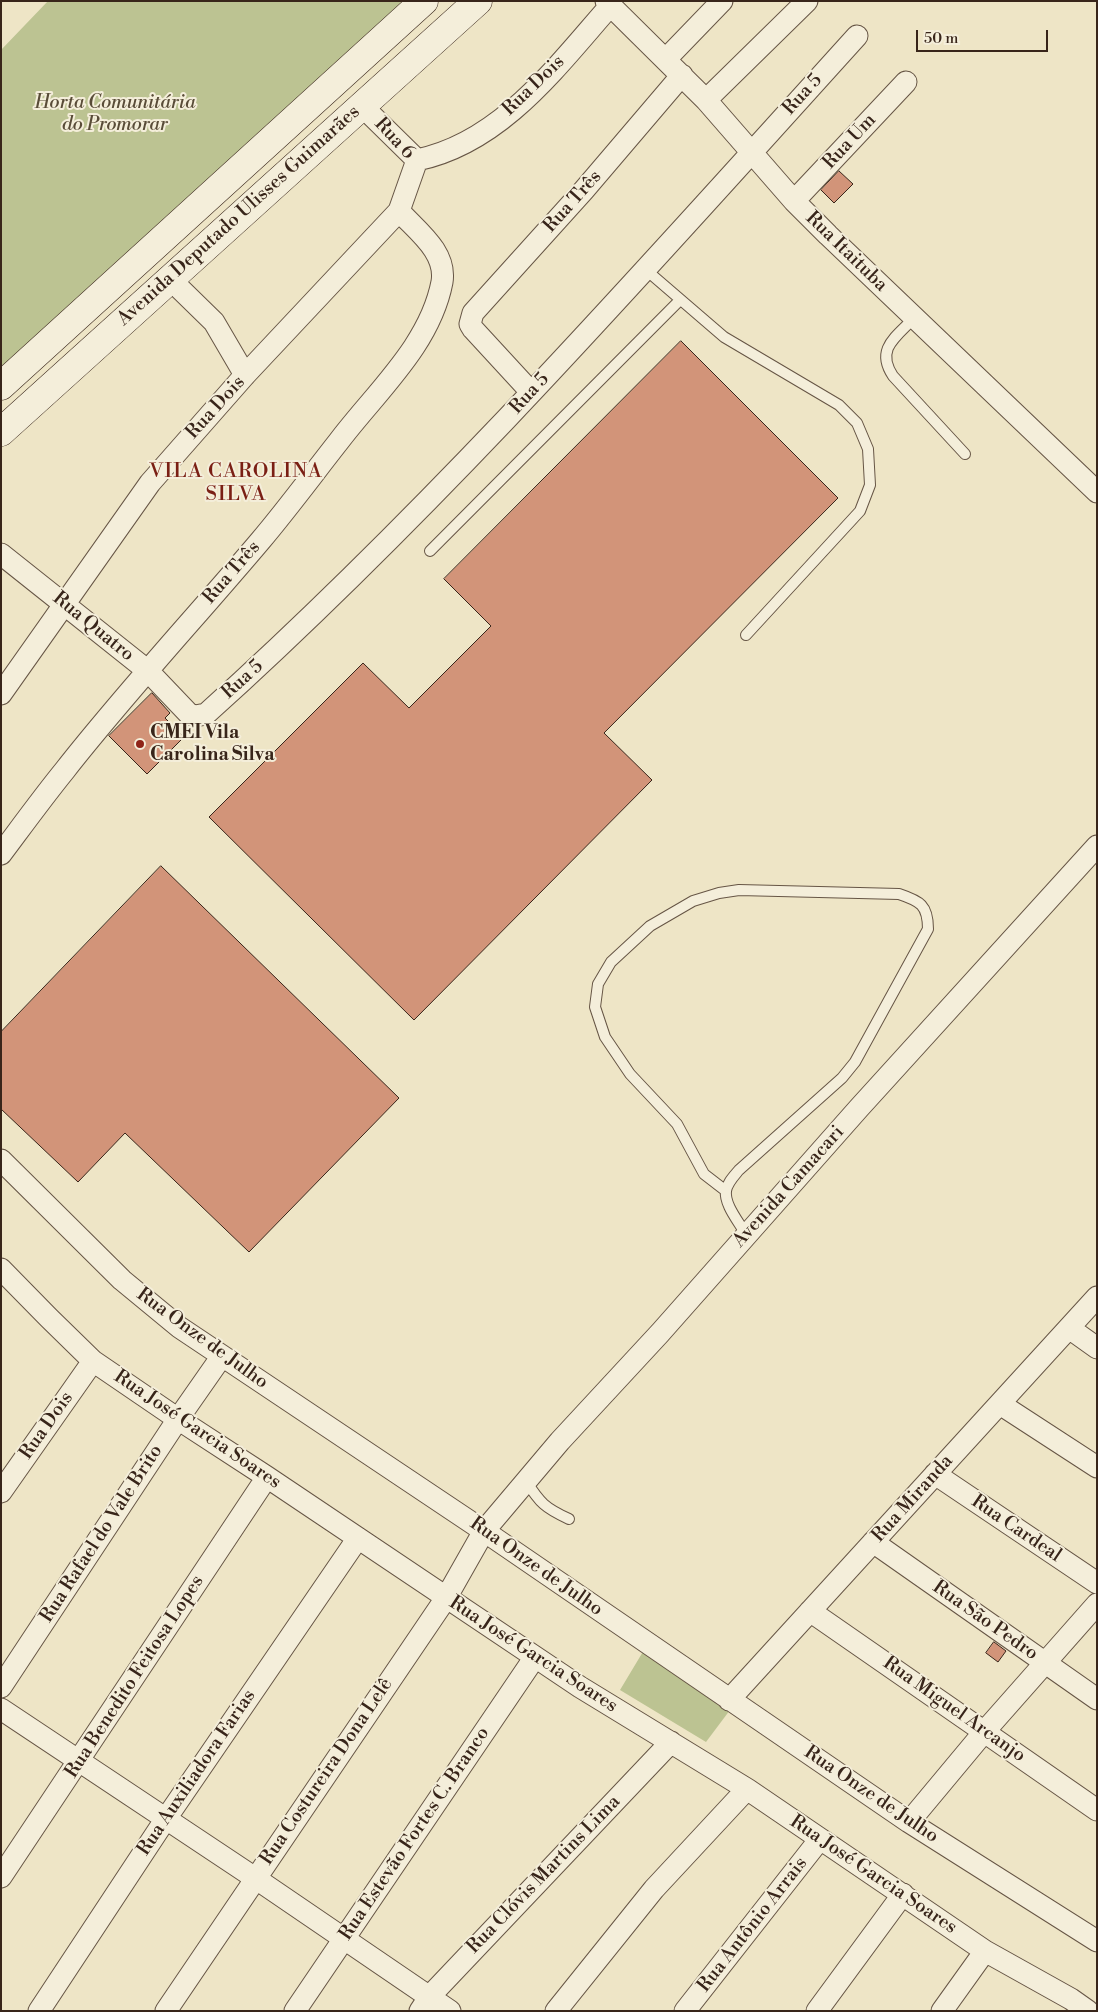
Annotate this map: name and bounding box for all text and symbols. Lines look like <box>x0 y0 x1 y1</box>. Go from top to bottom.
scale bar <box>918 20 1050 52</box>
text: 50 m <box>924 29 958 48</box>
street label: Rua Dois <box>498 51 570 121</box>
street label: Rua 5 <box>778 70 828 120</box>
park label: Horta Comunitária do Promorar <box>35 92 195 136</box>
street label: Avenida Deputado Ulisses Guimarães <box>113 101 365 331</box>
street label: Rua Um <box>819 109 881 175</box>
street label: Rua 6 <box>369 113 419 165</box>
street label: Rua Três <box>539 166 607 238</box>
street label: Rua Itaituba <box>800 207 892 297</box>
street label: Rua 5 <box>505 369 555 419</box>
street label: Rua Dois <box>182 372 250 444</box>
district label: VILA CAROLINA SILVA <box>148 460 324 507</box>
street label: Rua Três <box>198 537 266 609</box>
street label: Rua Quatro <box>48 587 138 667</box>
street label: Rua 5 <box>218 655 268 705</box>
place label: CMEI Vila Carolina Silva <box>150 722 275 766</box>
marker: CMEI Vila Carolina Silva <box>134 738 146 750</box>
street label: Avenida Camacari <box>728 1121 850 1253</box>
street label: Rua Onze de Julho <box>132 1284 272 1394</box>
street label: Rua José Garcia Soares <box>109 1366 285 1494</box>
street label: Rua Dois <box>15 1388 79 1464</box>
street label: Rua Rafael do Vale Brito <box>36 1441 168 1627</box>
street label: Rua Miranda <box>868 1450 958 1548</box>
street label: Rua Cardeal <box>967 1491 1065 1567</box>
street label: Rua Onze de Julho <box>465 1513 607 1621</box>
street label: Rua Benedito Feitosa Lopes <box>61 1571 209 1783</box>
street label: Rua São Pedro <box>928 1576 1042 1666</box>
street label: Rua José Garcia Soares <box>444 1592 622 1718</box>
street label: Rua Miguel Arcanjo <box>878 1652 1030 1768</box>
street label: Rua Costureira Dona Lelê <box>256 1674 398 1870</box>
street label: Rua Auxiliadora Farias <box>133 1686 261 1860</box>
street label: Rua Estevão Fortes C. Branco <box>335 1723 495 1945</box>
street label: Rua Onze de Julho <box>799 1742 943 1848</box>
street label: Rua Clóvis Martins Lima <box>462 1791 626 1959</box>
street label: Rua José Garcia Soares <box>785 1811 961 1939</box>
street label: Rua Antônio Arrais <box>693 1853 813 1997</box>

